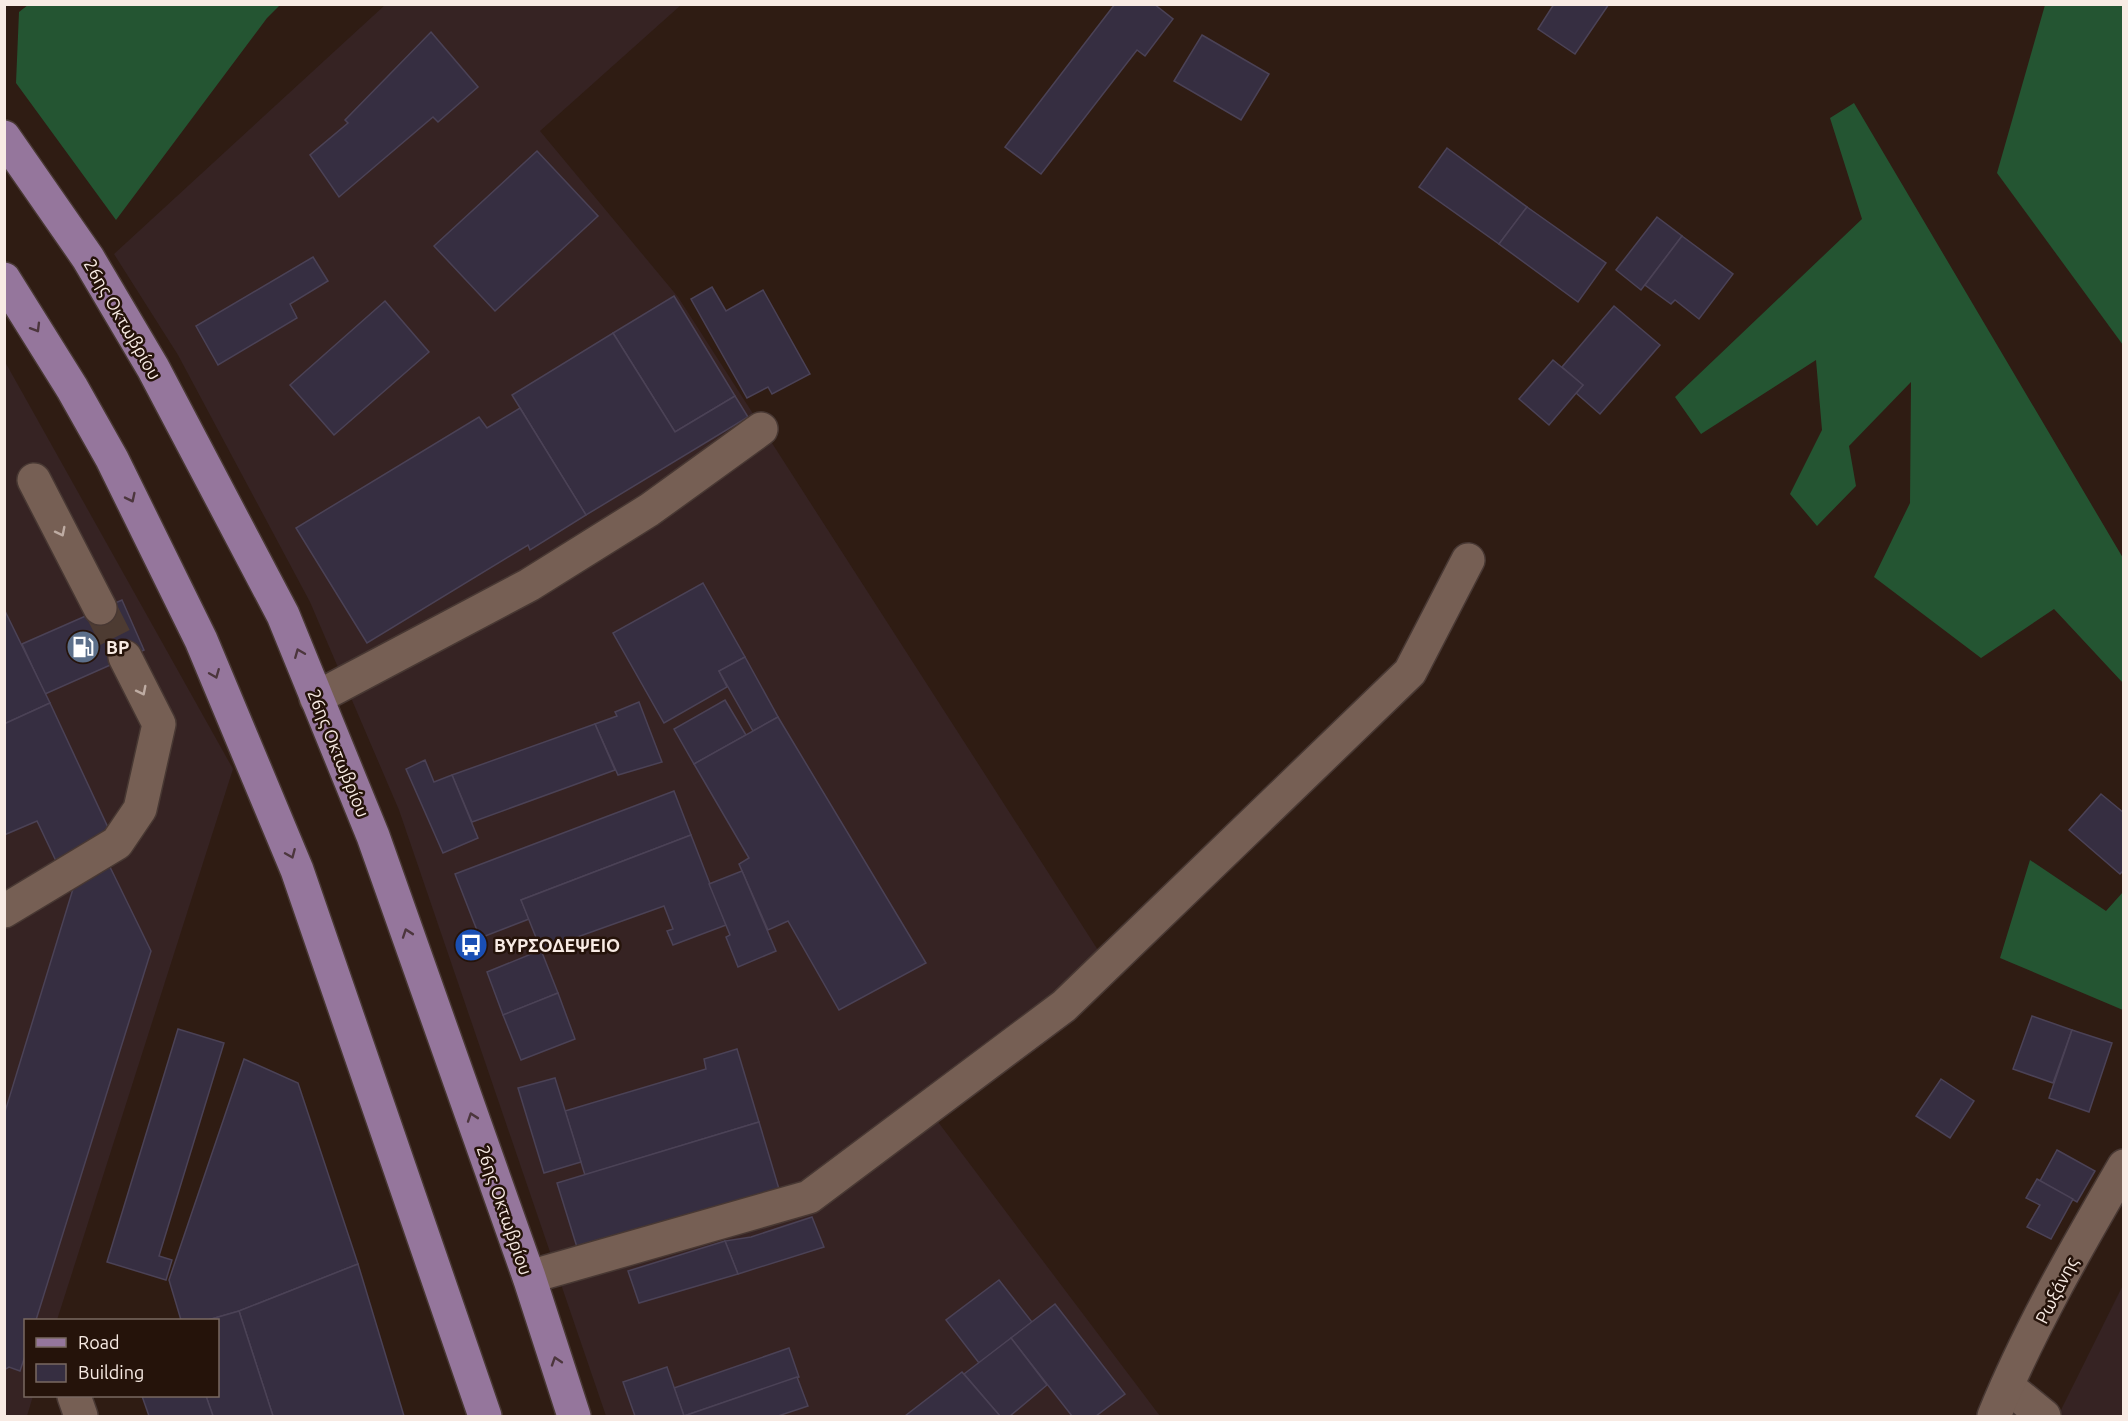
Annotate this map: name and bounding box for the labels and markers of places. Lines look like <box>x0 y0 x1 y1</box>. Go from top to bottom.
fuel station icon: BP <box>65 629 101 665</box>
place label: BP <box>106 637 129 657</box>
bus stop icon: ΒΥΡΣΟΔΕΨΕΙΟ <box>453 927 489 963</box>
place label: ΒΥΡΣΟΔΕΨΕΙΟ <box>494 935 620 955</box>

